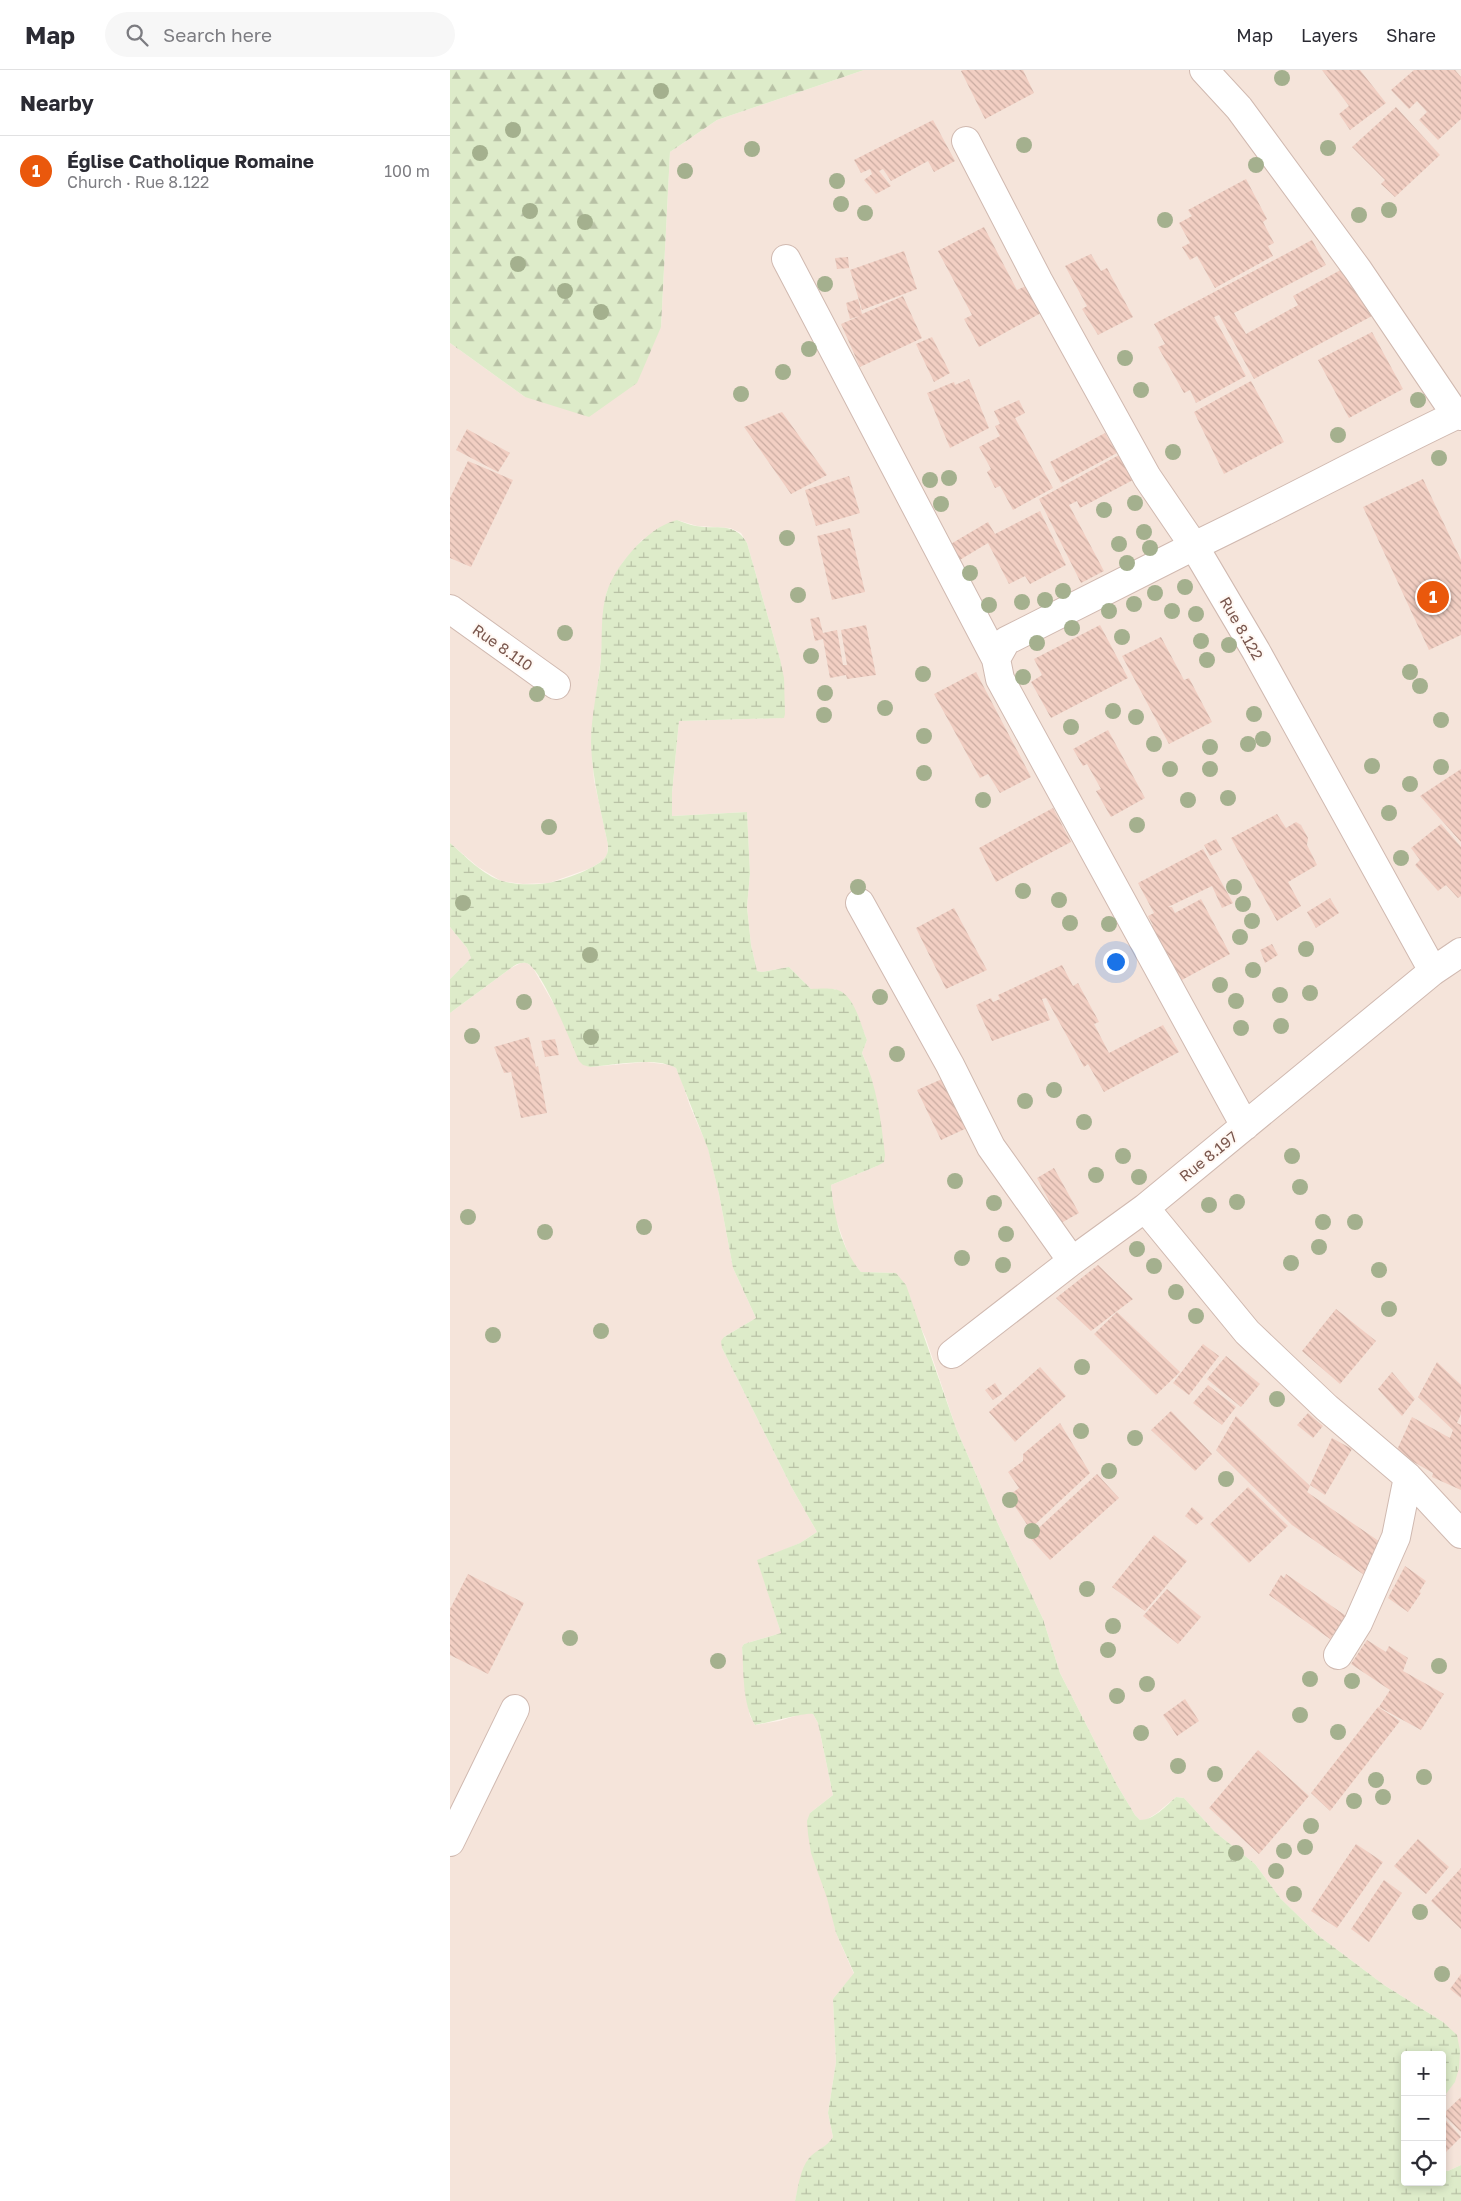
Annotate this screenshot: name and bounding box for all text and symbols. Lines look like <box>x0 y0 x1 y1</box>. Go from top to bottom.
search box <box>105 12 455 57</box>
text: Map <box>25 20 75 49</box>
icon: search <box>123 21 151 49</box>
text: Search here <box>163 23 272 46</box>
text: Map <box>1236 24 1273 46</box>
text: Layers <box>1301 24 1358 46</box>
text: Share <box>1386 24 1436 46</box>
text: Nearby <box>20 90 94 116</box>
text: Église Catholique Romaine <box>67 149 314 172</box>
text: 1 <box>32 161 40 181</box>
text: 100 m <box>384 161 430 181</box>
text: Church · Rue 8.122 <box>67 172 209 192</box>
pin: 1 <box>1417 578 1449 616</box>
street label: Rue 8.122 <box>1217 593 1267 663</box>
street label: Rue 8.110 <box>470 620 536 674</box>
your location <box>1103 949 1129 975</box>
street label: Rue 8.197 <box>1175 1127 1241 1185</box>
map controls <box>1401 2051 1446 2186</box>
button: + <box>1401 2051 1446 2096</box>
button: − <box>1401 2096 1446 2141</box>
button: locate <box>1401 2141 1446 2186</box>

